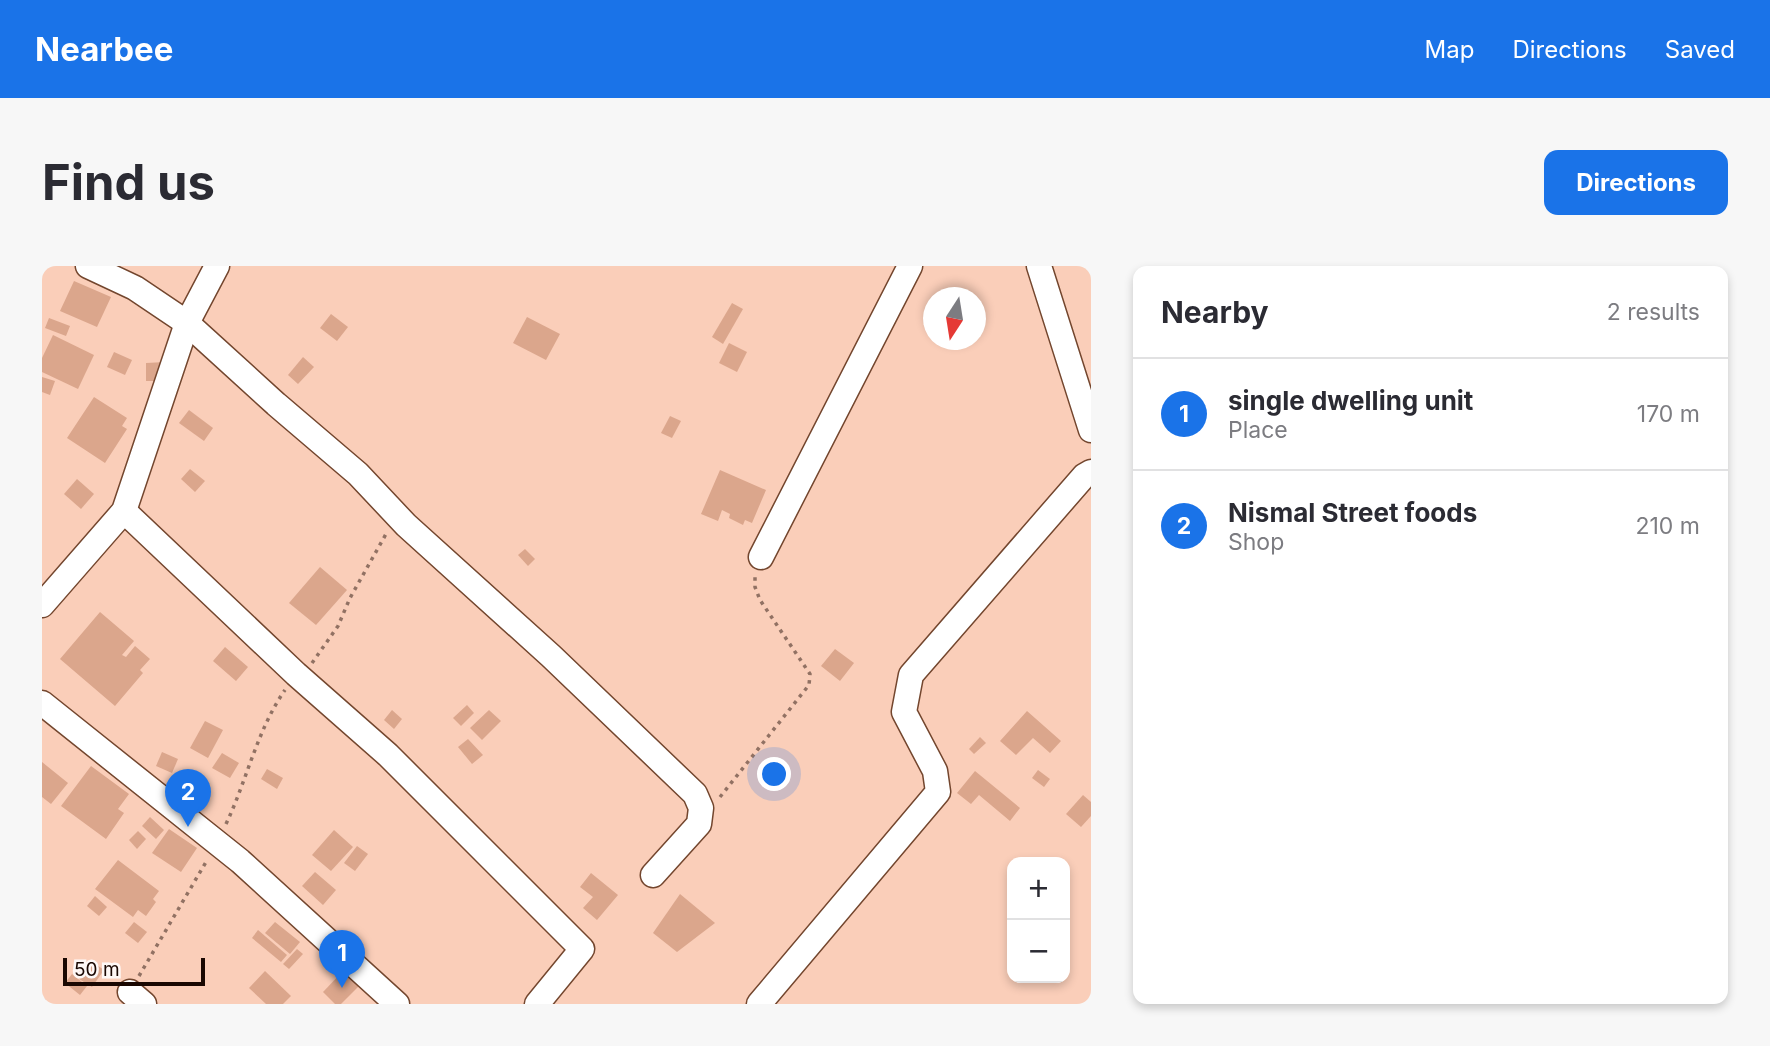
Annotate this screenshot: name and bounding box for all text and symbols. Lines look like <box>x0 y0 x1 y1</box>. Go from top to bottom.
text: Nearbee <box>35 29 173 69</box>
text: Map <box>1425 35 1474 64</box>
text: Directions <box>1512 35 1627 64</box>
text: Saved <box>1665 35 1735 64</box>
button: Directions <box>1544 150 1728 215</box>
text: Find us <box>42 153 215 212</box>
north arrow <box>923 287 986 350</box>
text: Nearby <box>1161 294 1269 330</box>
text: 2 results <box>1607 298 1700 326</box>
text: single dwelling unit <box>1228 385 1473 416</box>
text: 1 <box>1179 400 1189 428</box>
text: 170 m <box>1637 400 1700 428</box>
text: Place <box>1228 416 1288 444</box>
text: Nismal Street foods <box>1228 497 1477 528</box>
text: 2 <box>1177 512 1191 540</box>
text: 210 m <box>1635 512 1700 540</box>
text: Shop <box>1228 528 1284 556</box>
your location <box>757 757 791 791</box>
pin: 2 <box>165 769 211 827</box>
map controls <box>1007 857 1070 983</box>
button: + <box>1007 857 1070 920</box>
button: − <box>1007 920 1070 983</box>
pin: 1 <box>319 930 365 988</box>
scale bar <box>63 955 205 987</box>
text: 50 m <box>74 958 120 981</box>

